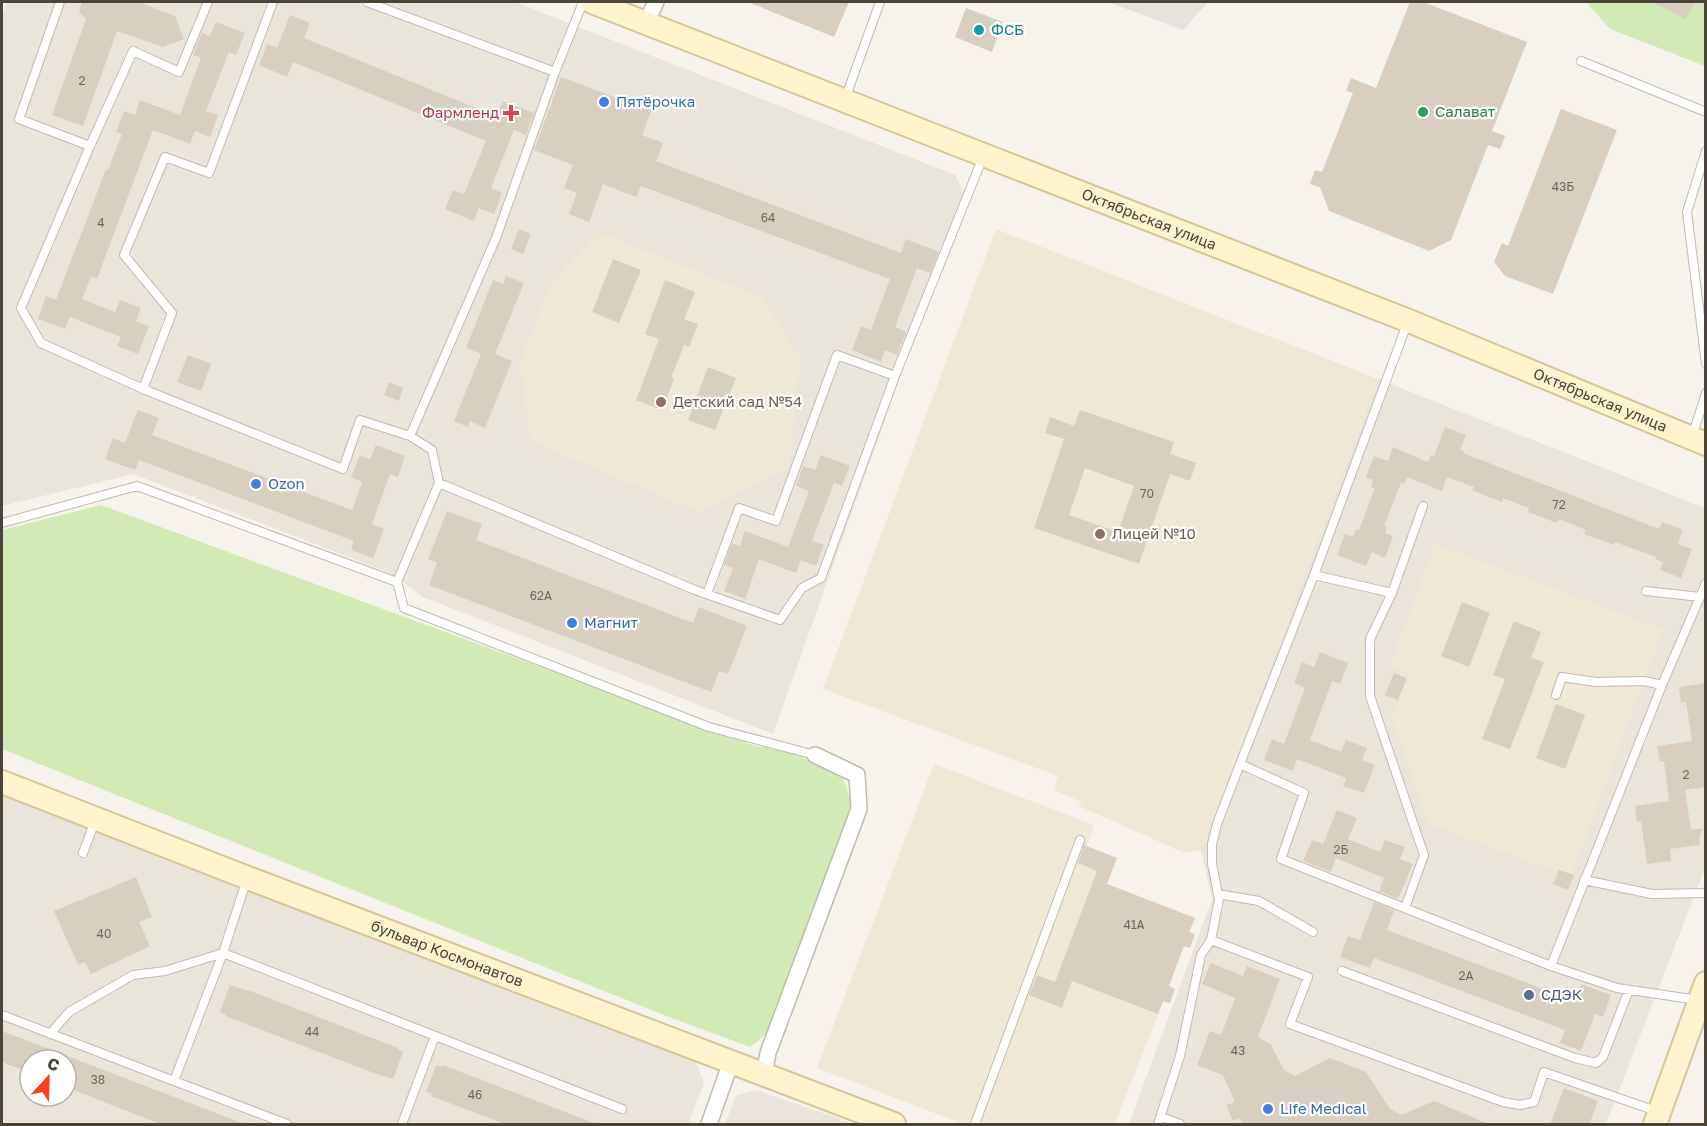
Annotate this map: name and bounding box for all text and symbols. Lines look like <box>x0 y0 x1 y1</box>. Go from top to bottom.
place label: ФСБ <box>991 20 1024 38</box>
marker: ФСБ <box>972 23 986 37</box>
house number: 2 <box>79 73 86 88</box>
place label: Пятёрочка <box>616 92 695 110</box>
marker: Пятёрочка <box>597 95 611 109</box>
place label: Салават <box>1435 102 1496 120</box>
place label: Фармленд <box>422 103 499 121</box>
marker: Салават <box>1416 105 1430 119</box>
marker: Фармленд <box>504 106 518 120</box>
house number: 43Б <box>1552 179 1574 194</box>
street label: Октябрьская улица <box>1079 184 1219 253</box>
house number: 64 <box>761 210 775 225</box>
house number: 4 <box>97 215 105 230</box>
street label: Октябрьская улица <box>1531 364 1670 435</box>
place label: Детский сад №54 <box>673 392 802 410</box>
marker: Детский сад №54 <box>654 395 668 409</box>
place label: Ozon <box>268 474 305 492</box>
marker: Ozon <box>249 477 263 491</box>
house number: 70 <box>1140 486 1154 501</box>
house number: 72 <box>1552 497 1566 512</box>
place label: Лицей №10 <box>1112 524 1196 542</box>
marker: Лицей №10 <box>1093 527 1107 541</box>
house number: 62А <box>530 588 552 603</box>
place label: Магнит <box>584 613 639 631</box>
marker: Магнит <box>565 616 579 630</box>
house number: 2 <box>1683 767 1690 782</box>
house number: 2Б <box>1334 842 1348 857</box>
street label: бульвар Космонавтов <box>369 916 526 990</box>
house number: 41А <box>1123 917 1145 932</box>
house number: 40 <box>97 926 111 941</box>
house number: 2А <box>1458 968 1474 983</box>
place label: СДЭК <box>1541 985 1583 1003</box>
marker: СДЭК <box>1522 988 1536 1002</box>
house number: 44 <box>305 1024 319 1039</box>
house number: 43 <box>1231 1043 1245 1058</box>
north arrow <box>18 1048 78 1108</box>
text: С <box>45 1053 63 1075</box>
house number: 38 <box>91 1072 105 1087</box>
house number: 46 <box>468 1087 482 1102</box>
place label: Life Medical <box>1280 1099 1367 1117</box>
marker: Life Medical <box>1261 1102 1275 1116</box>

